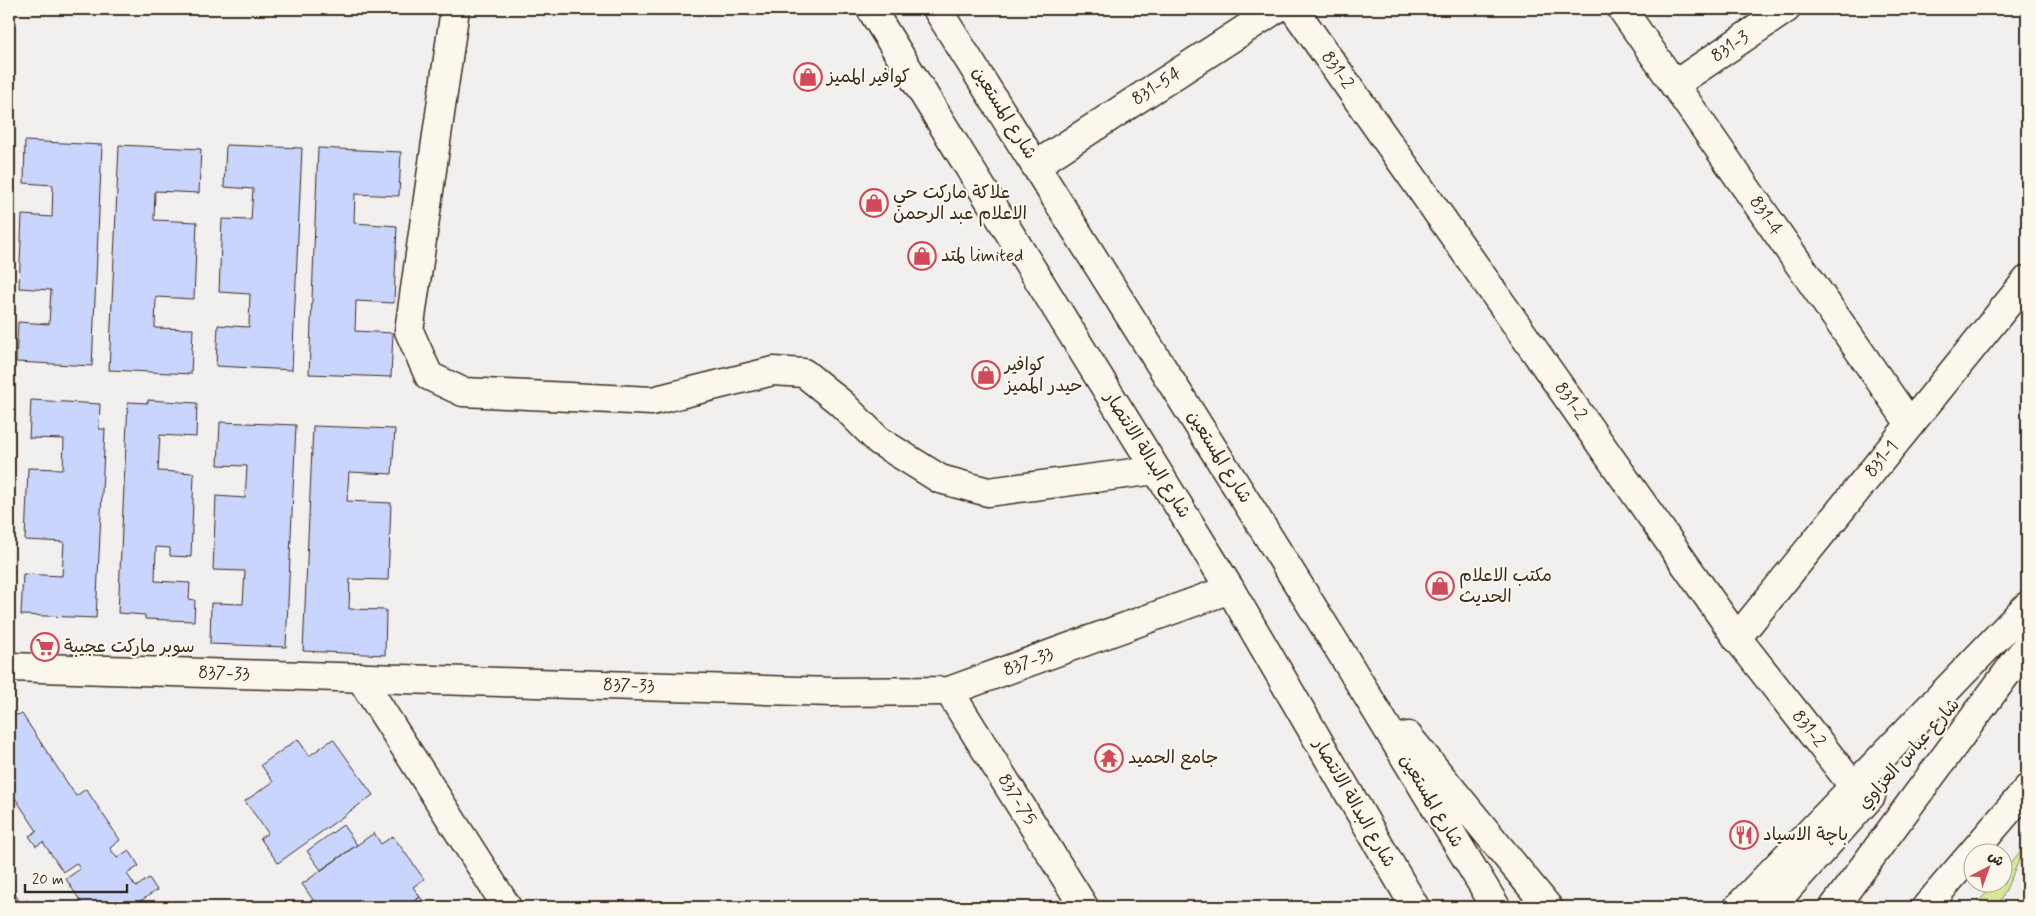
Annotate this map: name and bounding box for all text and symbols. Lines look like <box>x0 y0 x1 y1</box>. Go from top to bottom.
street label: 831-3 <box>1707 25 1754 68</box>
street label: 831-2 <box>1315 46 1359 94</box>
shop icon: كوافير المميز <box>793 62 823 92</box>
street label: شارع المستعين <box>966 62 1042 164</box>
street label: 831-54 <box>1127 62 1186 111</box>
place label: كوافير المميز <box>825 65 910 89</box>
place label: علاكة ماركت حي الاعلام عبد الرحمن <box>893 181 1027 227</box>
shop icon: علاكة ماركت حي الاعلام عبد الرحمن <box>859 188 889 218</box>
street label: 831-4 <box>1743 191 1788 241</box>
shop icon: لمتد limited <box>907 241 937 271</box>
place label: لمتد limited <box>941 244 1023 268</box>
place label: كوافير حيدر المميز <box>1003 353 1083 398</box>
shop icon: كوافير حيدر المميز <box>971 360 1001 390</box>
street label: 831-2 <box>1549 377 1592 426</box>
street label: شارع البدالة الانتصار <box>1098 386 1196 523</box>
street label: شارع المستعين <box>1181 406 1257 508</box>
street label: 831-1 <box>1860 436 1904 483</box>
place label: مكتب الاعلام الحديث <box>1459 564 1552 609</box>
shop icon: مكتب الاعلام الحديث <box>1425 571 1455 601</box>
supermarket icon: سوبر ماركت عجيبة <box>30 632 60 662</box>
place label: سوبر ماركت عجيبة <box>64 635 195 659</box>
street label: 837-33 <box>1000 642 1057 682</box>
street label: 837-33 <box>198 661 250 686</box>
street label: 837-33 <box>603 673 655 699</box>
street label: شارع عباس العزاوي <box>1853 693 1965 815</box>
street label: 831-2 <box>1786 705 1831 753</box>
street label: شارع البدالة الانتصار <box>1307 733 1401 872</box>
temple icon: جامع الحميد <box>1094 743 1124 773</box>
place label: جامع الحميد <box>1128 746 1218 770</box>
street label: شارع المستعين <box>1394 750 1468 852</box>
street label: 837-75 <box>992 769 1042 830</box>
restaurant icon: باچة الاسياد <box>1729 820 1759 850</box>
place label: باچة الاسياد <box>1763 823 1848 847</box>
north arrow <box>1964 844 2014 894</box>
text: ش <box>1984 847 2008 871</box>
scale bar <box>25 861 128 893</box>
text: 20 m <box>32 870 64 890</box>

